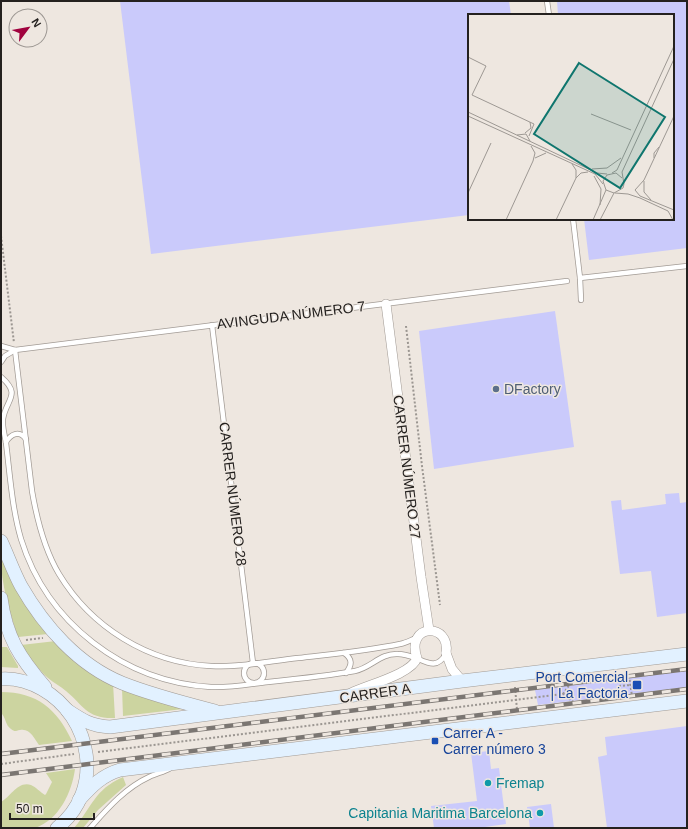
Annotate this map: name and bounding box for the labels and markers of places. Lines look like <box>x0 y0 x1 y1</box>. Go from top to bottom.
place label: DFactory <box>504 381 561 397</box>
marker: DFactory <box>491 384 501 394</box>
place label: Port Comercial | La Factoria <box>535 669 628 701</box>
marker: Port Comercial | La Factoria <box>631 679 643 691</box>
place label: Carrer A - Carrer número 3 <box>443 725 546 757</box>
marker: Carrer A - Carrer número 3 <box>430 736 440 746</box>
place label: Fremap <box>496 775 544 791</box>
marker: Fremap <box>483 778 493 788</box>
place label: Capitania Maritima Barcelona <box>348 805 532 821</box>
marker: Capitania Maritima Barcelona <box>535 808 545 818</box>

